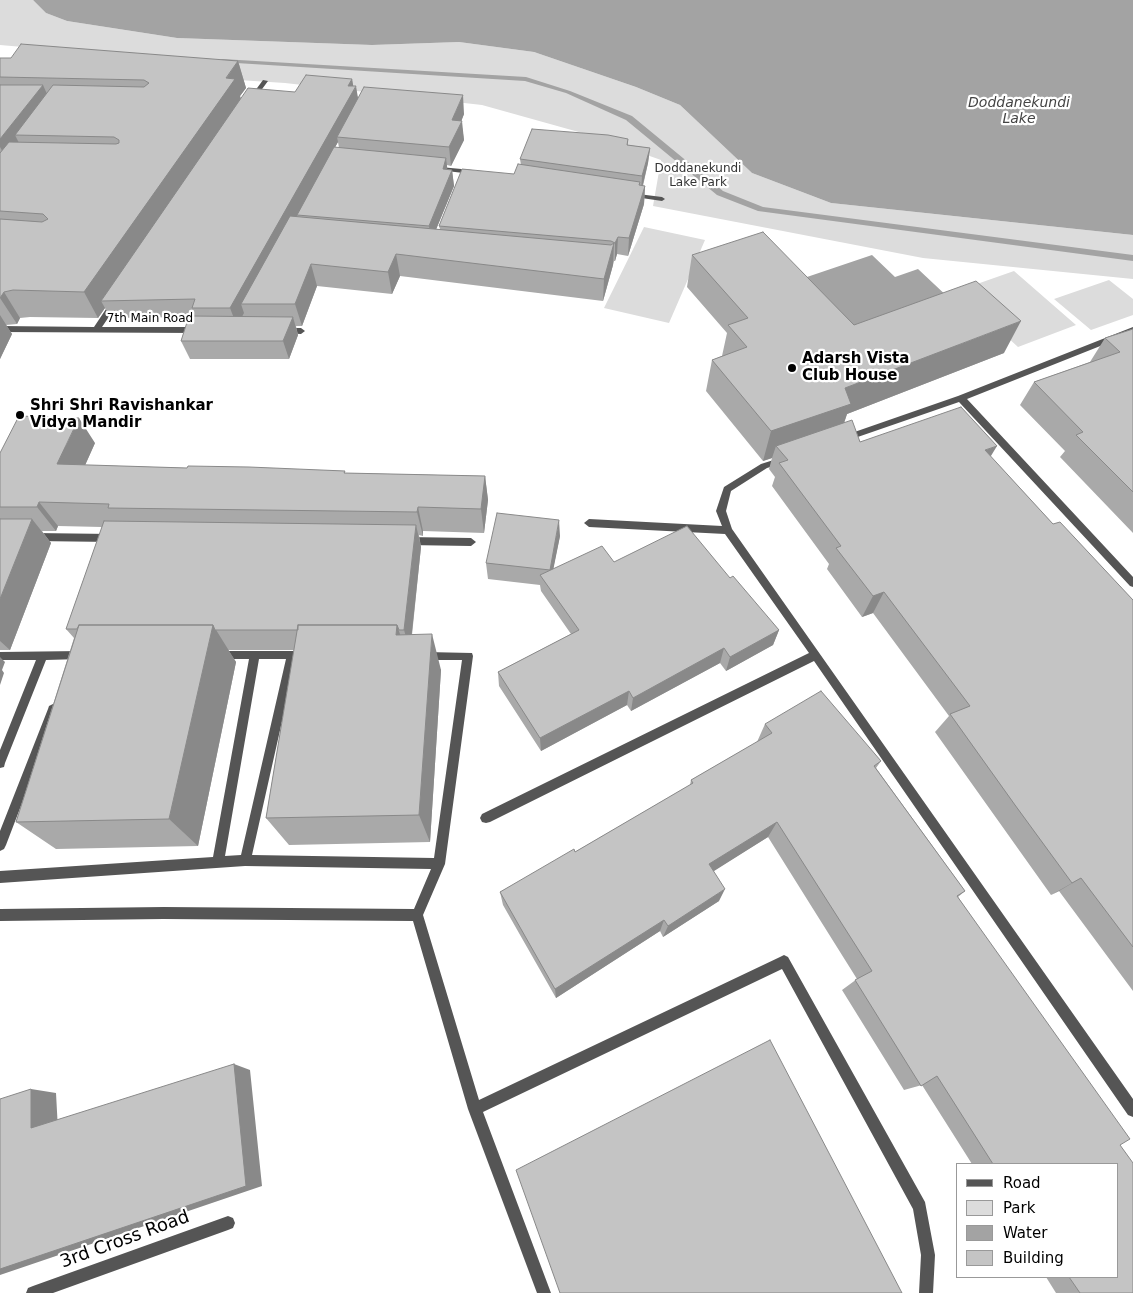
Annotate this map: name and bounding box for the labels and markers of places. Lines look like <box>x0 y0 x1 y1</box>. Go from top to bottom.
place label: Adarsh Vista Club House <box>802 350 909 385</box>
marker: Adarsh Vista Club House <box>786 362 798 374</box>
place label: Shri Shri Ravishankar Vidya Mandir <box>30 397 213 432</box>
marker: Shri Shri Ravishankar Vidya Mandir <box>14 409 26 421</box>

